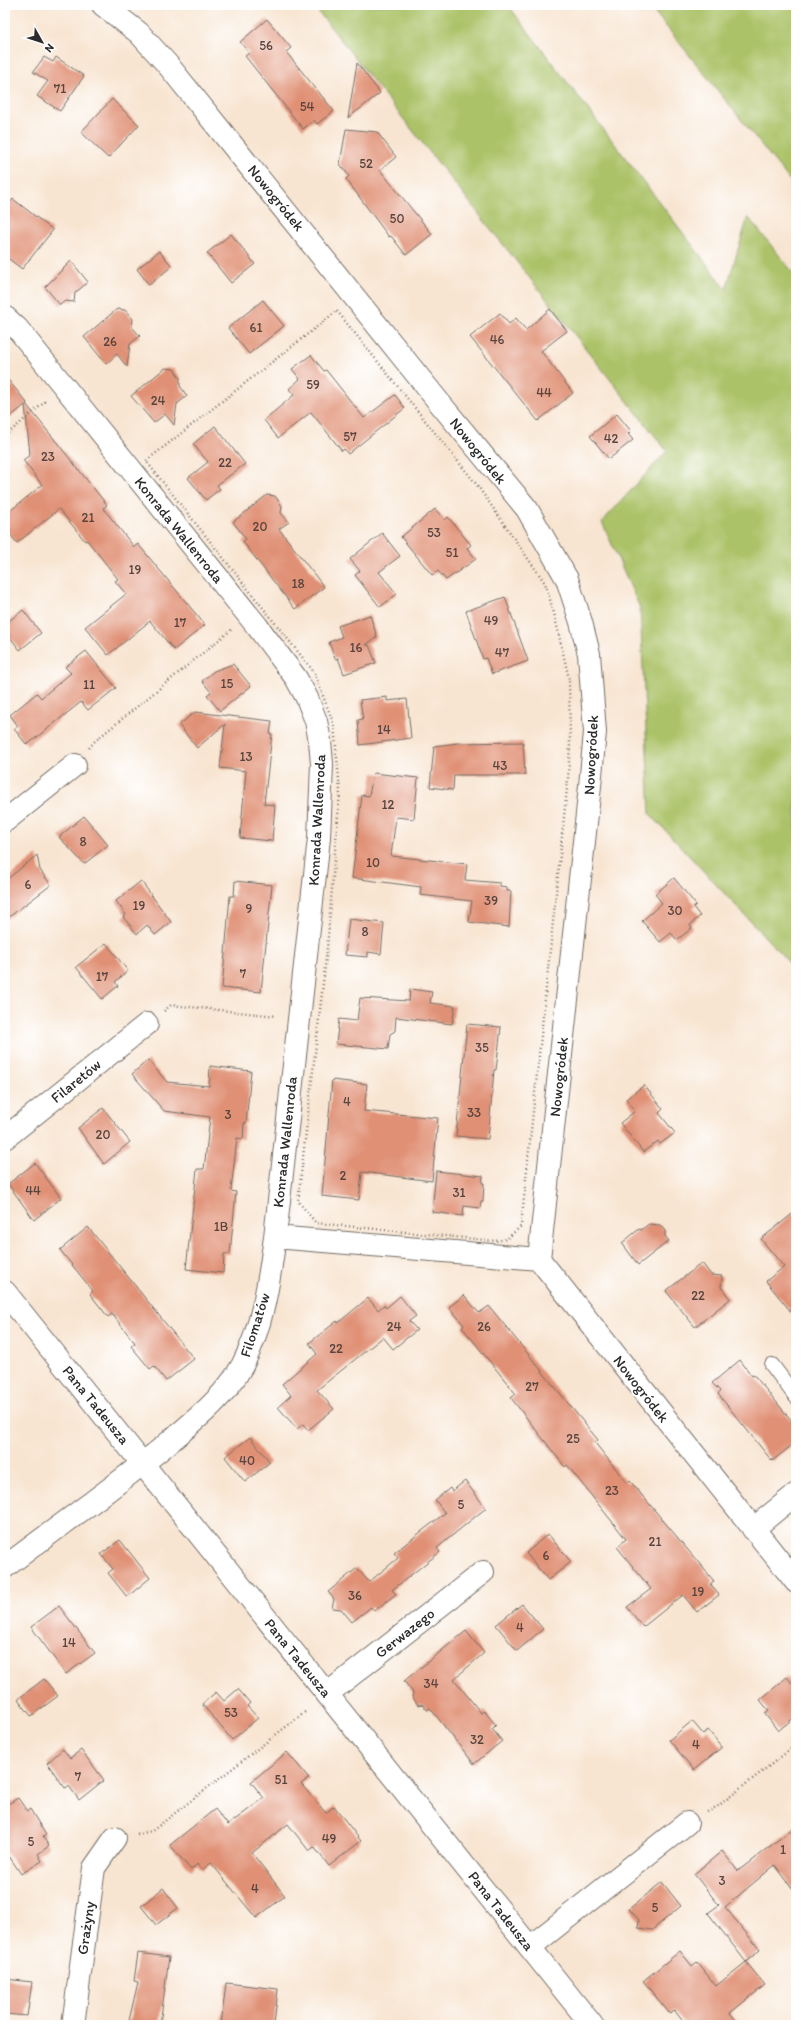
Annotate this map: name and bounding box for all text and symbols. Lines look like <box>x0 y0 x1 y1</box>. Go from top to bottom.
north arrow <box>22 22 62 62</box>
house number: 56 <box>259 38 273 53</box>
text: N <box>42 41 57 55</box>
house number: 71 <box>54 81 66 96</box>
house number: 54 <box>300 99 315 114</box>
house number: 52 <box>359 156 373 171</box>
street label: Nowogródek <box>244 161 308 235</box>
house number: 50 <box>390 211 404 226</box>
house number: 61 <box>250 320 262 335</box>
house number: 46 <box>490 332 504 347</box>
house number: 26 <box>103 334 117 349</box>
house number: 59 <box>306 377 320 392</box>
house number: 44 <box>536 385 552 400</box>
house number: 24 <box>151 393 166 408</box>
street label: Nowogródek <box>446 414 510 488</box>
house number: 57 <box>343 429 357 444</box>
house number: 42 <box>604 431 618 446</box>
house number: 23 <box>41 449 55 464</box>
house number: 22 <box>218 455 232 470</box>
street label: Konrada Wallenroda <box>131 473 228 587</box>
house number: 21 <box>82 510 94 525</box>
house number: 20 <box>253 519 267 534</box>
house number: 53 <box>427 525 441 540</box>
house number: 51 <box>446 545 458 560</box>
house number: 19 <box>129 562 142 577</box>
house number: 18 <box>291 576 305 591</box>
house number: 49 <box>484 613 499 628</box>
house number: 17 <box>174 615 187 630</box>
house number: 16 <box>350 640 363 655</box>
house number: 47 <box>495 645 510 660</box>
house number: 15 <box>221 676 234 691</box>
house number: 11 <box>83 677 95 692</box>
street label: Nowogródek <box>580 714 602 795</box>
house number: 14 <box>377 722 391 737</box>
house number: 13 <box>239 749 253 764</box>
street label: Konrada Wallenroda <box>305 754 329 886</box>
house number: 43 <box>493 758 507 773</box>
house number: 12 <box>382 797 395 812</box>
house number: 8 <box>79 834 87 849</box>
house number: 10 <box>366 855 380 870</box>
house number: 6 <box>25 877 32 892</box>
house number: 39 <box>484 893 498 908</box>
house number: 19 <box>133 898 146 913</box>
house number: 9 <box>246 901 253 916</box>
house number: 30 <box>667 903 683 918</box>
house number: 8 <box>361 924 369 939</box>
house number: 7 <box>240 966 247 981</box>
house number: 17 <box>96 969 109 984</box>
street label: Nowogródek <box>546 1036 572 1118</box>
house number: 35 <box>475 1040 489 1055</box>
street label: Filaretów <box>47 1055 105 1107</box>
street label: Konrada Wallenroda <box>269 1075 301 1208</box>
house number: 4 <box>343 1094 351 1109</box>
house number: 33 <box>467 1105 481 1120</box>
house number: 3 <box>224 1107 232 1122</box>
house number: 20 <box>96 1127 110 1142</box>
house number: 2 <box>340 1168 347 1183</box>
house number: 44 <box>25 1183 41 1198</box>
house number: 31 <box>452 1185 466 1200</box>
house number: 1B <box>214 1219 228 1234</box>
house number: 22 <box>691 1288 705 1303</box>
street label: Filomatów <box>236 1290 274 1360</box>
house number: 24 <box>387 1319 402 1334</box>
house number: 26 <box>477 1319 491 1334</box>
house number: 22 <box>329 1341 343 1356</box>
street label: Nowogródek <box>609 1352 673 1426</box>
street label: Pana Tadeusza <box>59 1362 133 1448</box>
house number: 27 <box>525 1379 539 1394</box>
house number: 25 <box>566 1431 580 1446</box>
house number: 40 <box>239 1453 255 1468</box>
house number: 23 <box>605 1483 619 1498</box>
house number: 5 <box>458 1497 465 1512</box>
house number: 21 <box>649 1534 661 1549</box>
house number: 6 <box>543 1548 550 1563</box>
house number: 19 <box>692 1584 705 1599</box>
house number: 36 <box>348 1588 362 1603</box>
street label: Gerwazego <box>372 1604 438 1662</box>
street label: Pana Tadeusza <box>261 1615 335 1701</box>
house number: 4 <box>516 1620 524 1635</box>
house number: 14 <box>62 1635 76 1650</box>
house number: 34 <box>424 1676 439 1691</box>
house number: 53 <box>224 1705 238 1720</box>
house number: 32 <box>470 1732 484 1747</box>
house number: 4 <box>692 1737 700 1752</box>
house number: 7 <box>75 1769 82 1784</box>
house number: 51 <box>275 1772 287 1787</box>
house number: 49 <box>322 1831 337 1846</box>
house number: 5 <box>28 1834 35 1849</box>
house number: 1 <box>780 1842 786 1857</box>
street label: Pana Tadeusza <box>464 1868 538 1955</box>
house number: 3 <box>718 1873 726 1888</box>
house number: 4 <box>251 1881 259 1896</box>
street label: Grażyny <box>73 1900 99 1956</box>
house number: 5 <box>652 1900 659 1915</box>

